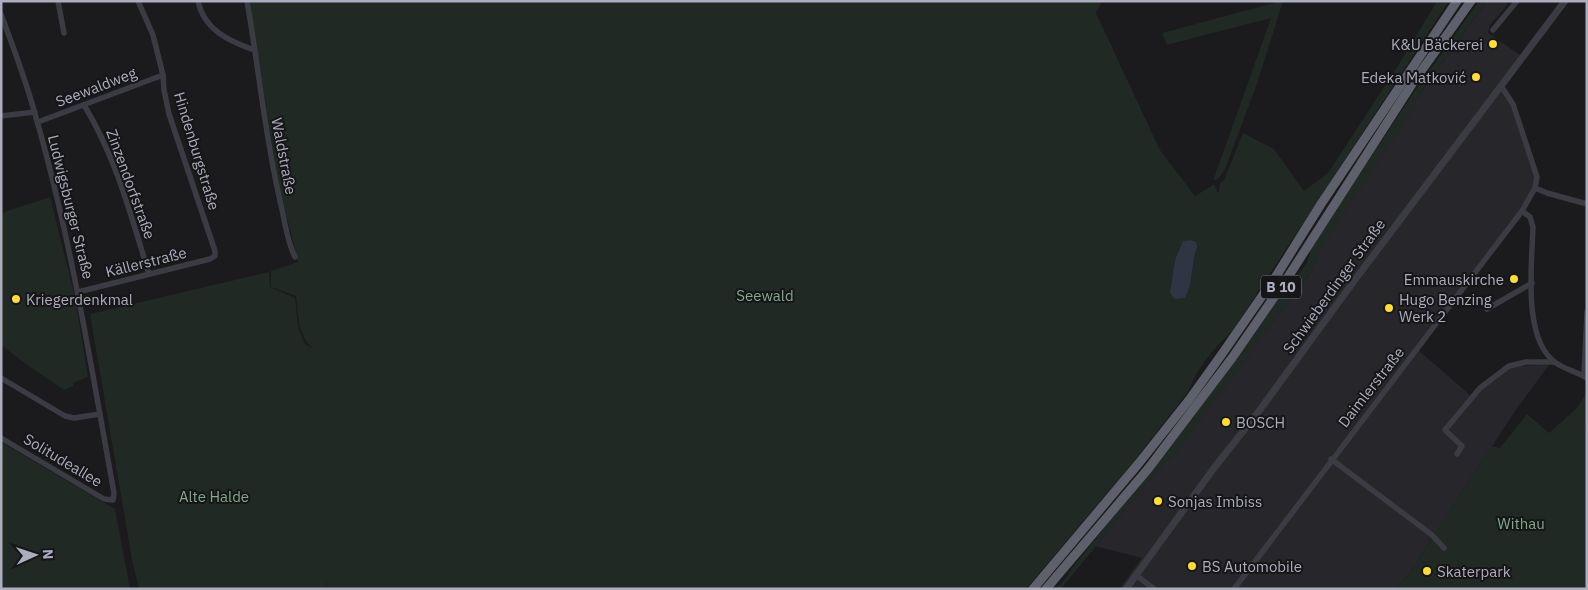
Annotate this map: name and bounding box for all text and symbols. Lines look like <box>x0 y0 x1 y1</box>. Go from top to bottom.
place label: K&U Bäckerei <box>1391 35 1483 54</box>
marker: K&U Bäckerei <box>1487 38 1499 50</box>
street label: Seewaldweg <box>53 63 139 111</box>
place label: Edeka Matković <box>1361 68 1466 87</box>
marker: Edeka Matković <box>1470 71 1482 83</box>
street label: Hindenburgstraße <box>170 90 224 212</box>
street label: Waldstraße <box>267 116 301 196</box>
street label: Zinzendorfstraße <box>102 126 160 242</box>
street label: Ludwigsburger Straße <box>44 133 98 281</box>
street label: Schwieberdinger Straße <box>1279 215 1389 357</box>
street label: Källerstraße <box>103 243 189 281</box>
place label: Emmauskirche <box>1404 270 1504 289</box>
marker: Emmauskirche <box>1508 273 1520 285</box>
road number: B 10 <box>1261 276 1301 298</box>
park label: Seewald <box>736 286 794 305</box>
place label: Kriegerdenkmal <box>26 290 133 309</box>
place label: Hugo Benzing Werk 2 <box>1399 290 1492 326</box>
marker: Kriegerdenkmal <box>10 293 22 305</box>
marker: Hugo Benzing Werk 2 <box>1383 302 1395 314</box>
street label: Daimlerstraße <box>1334 343 1408 431</box>
place label: BOSCH <box>1236 413 1285 432</box>
marker: BOSCH <box>1220 416 1232 428</box>
street label: Solitudeallee <box>20 429 106 491</box>
park label: Alte Halde <box>179 487 249 506</box>
place label: Sonjas Imbiss <box>1168 492 1262 511</box>
marker: Sonjas Imbiss <box>1152 495 1164 507</box>
park label: Withau <box>1497 514 1545 533</box>
north arrow <box>10 530 60 580</box>
text: N <box>39 549 57 560</box>
place label: BS Automobile <box>1202 557 1302 576</box>
marker: BS Automobile <box>1186 560 1198 572</box>
place label: Skaterpark <box>1437 562 1511 581</box>
marker: Skaterpark <box>1421 565 1433 577</box>

